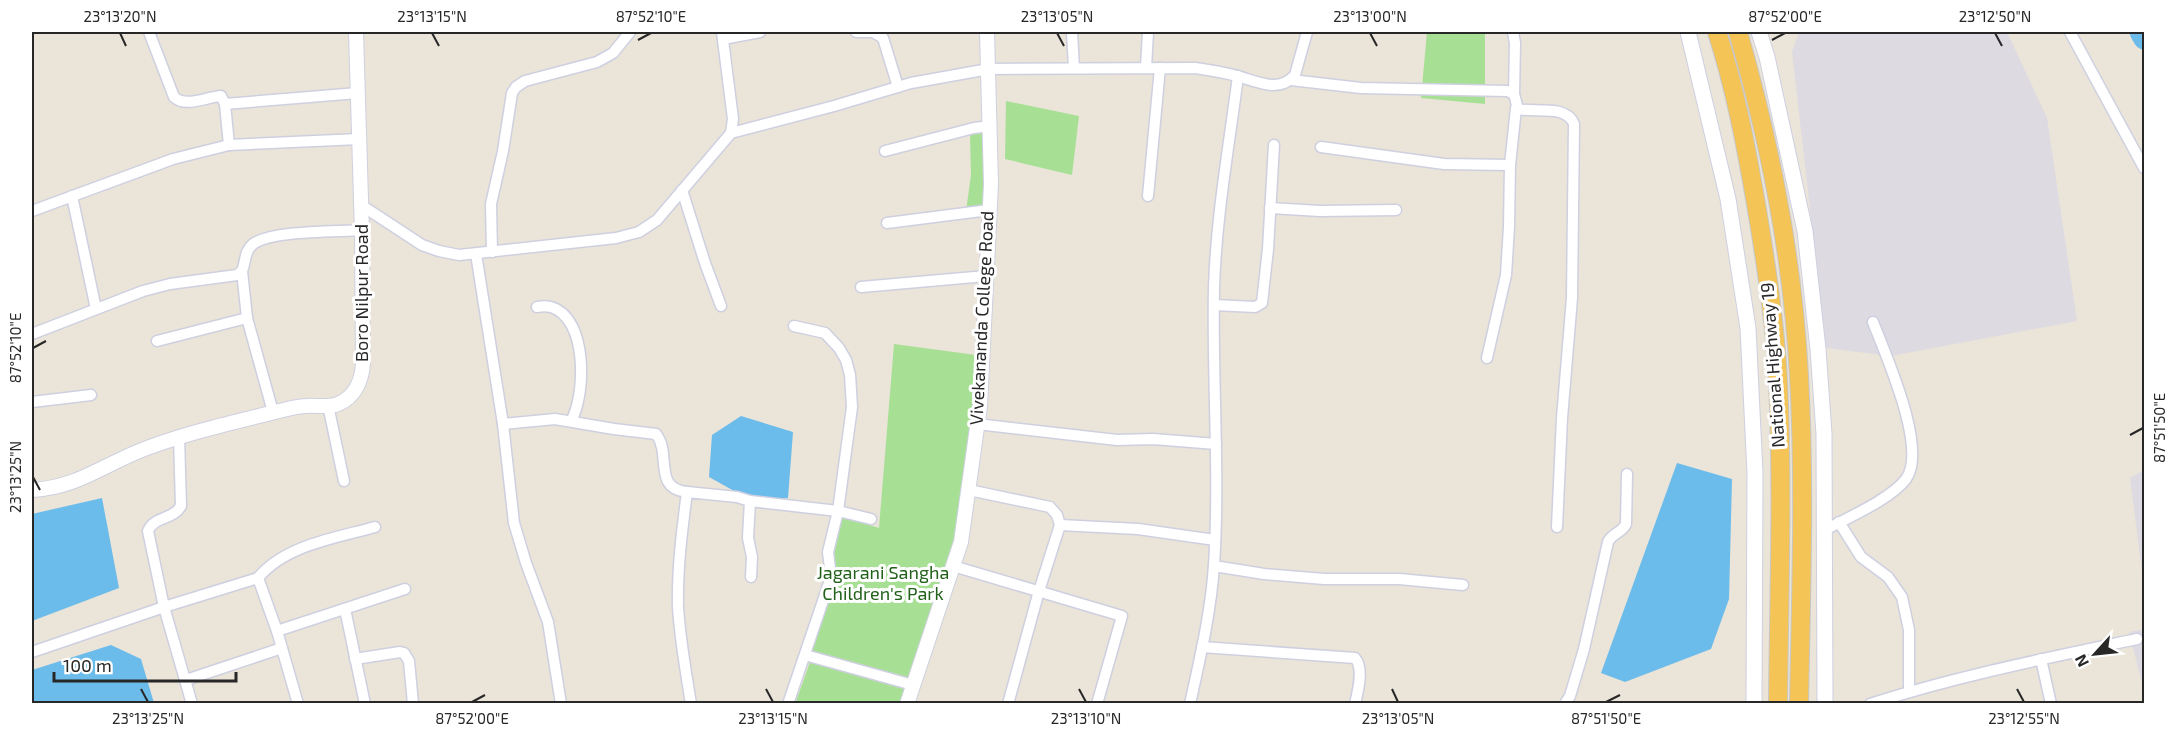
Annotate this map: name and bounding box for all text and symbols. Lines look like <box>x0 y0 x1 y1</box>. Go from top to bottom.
text: 23°13'20"N <box>83 7 157 25</box>
text: 23°13'15"N <box>397 7 467 25</box>
text: 87°52'10"E <box>616 7 686 25</box>
text: 23°13'05"N <box>1021 7 1093 25</box>
text: 23°13'00"N <box>1333 7 1407 25</box>
text: 87°52'00"E <box>1748 7 1822 25</box>
text: 23°12'50"N <box>1959 7 2031 25</box>
street label: Vivekananda College Road <box>964 210 998 426</box>
street label: Boro Nilpur Road <box>350 224 372 362</box>
street label: National Highway 19 <box>1755 282 1789 448</box>
text: 87°52'10"E <box>6 313 24 383</box>
text: 87°51'50"E <box>2150 393 2168 463</box>
text: 23°13'25"N <box>6 441 24 513</box>
park label: Jagarani Sangha Children's Park <box>817 561 949 604</box>
north arrow <box>2065 624 2125 684</box>
scale bar <box>54 645 236 683</box>
text: N <box>2070 652 2092 671</box>
text: 100 m <box>63 654 112 676</box>
text: 23°13'25"N <box>112 709 184 727</box>
text: 87°52'00"E <box>435 709 509 727</box>
text: 23°13'15"N <box>738 709 808 727</box>
text: 23°13'10"N <box>1051 709 1121 727</box>
text: 23°13'05"N <box>1362 709 1434 727</box>
text: 87°51'50"E <box>1571 709 1641 727</box>
text: 23°12'55"N <box>1988 709 2060 727</box>

